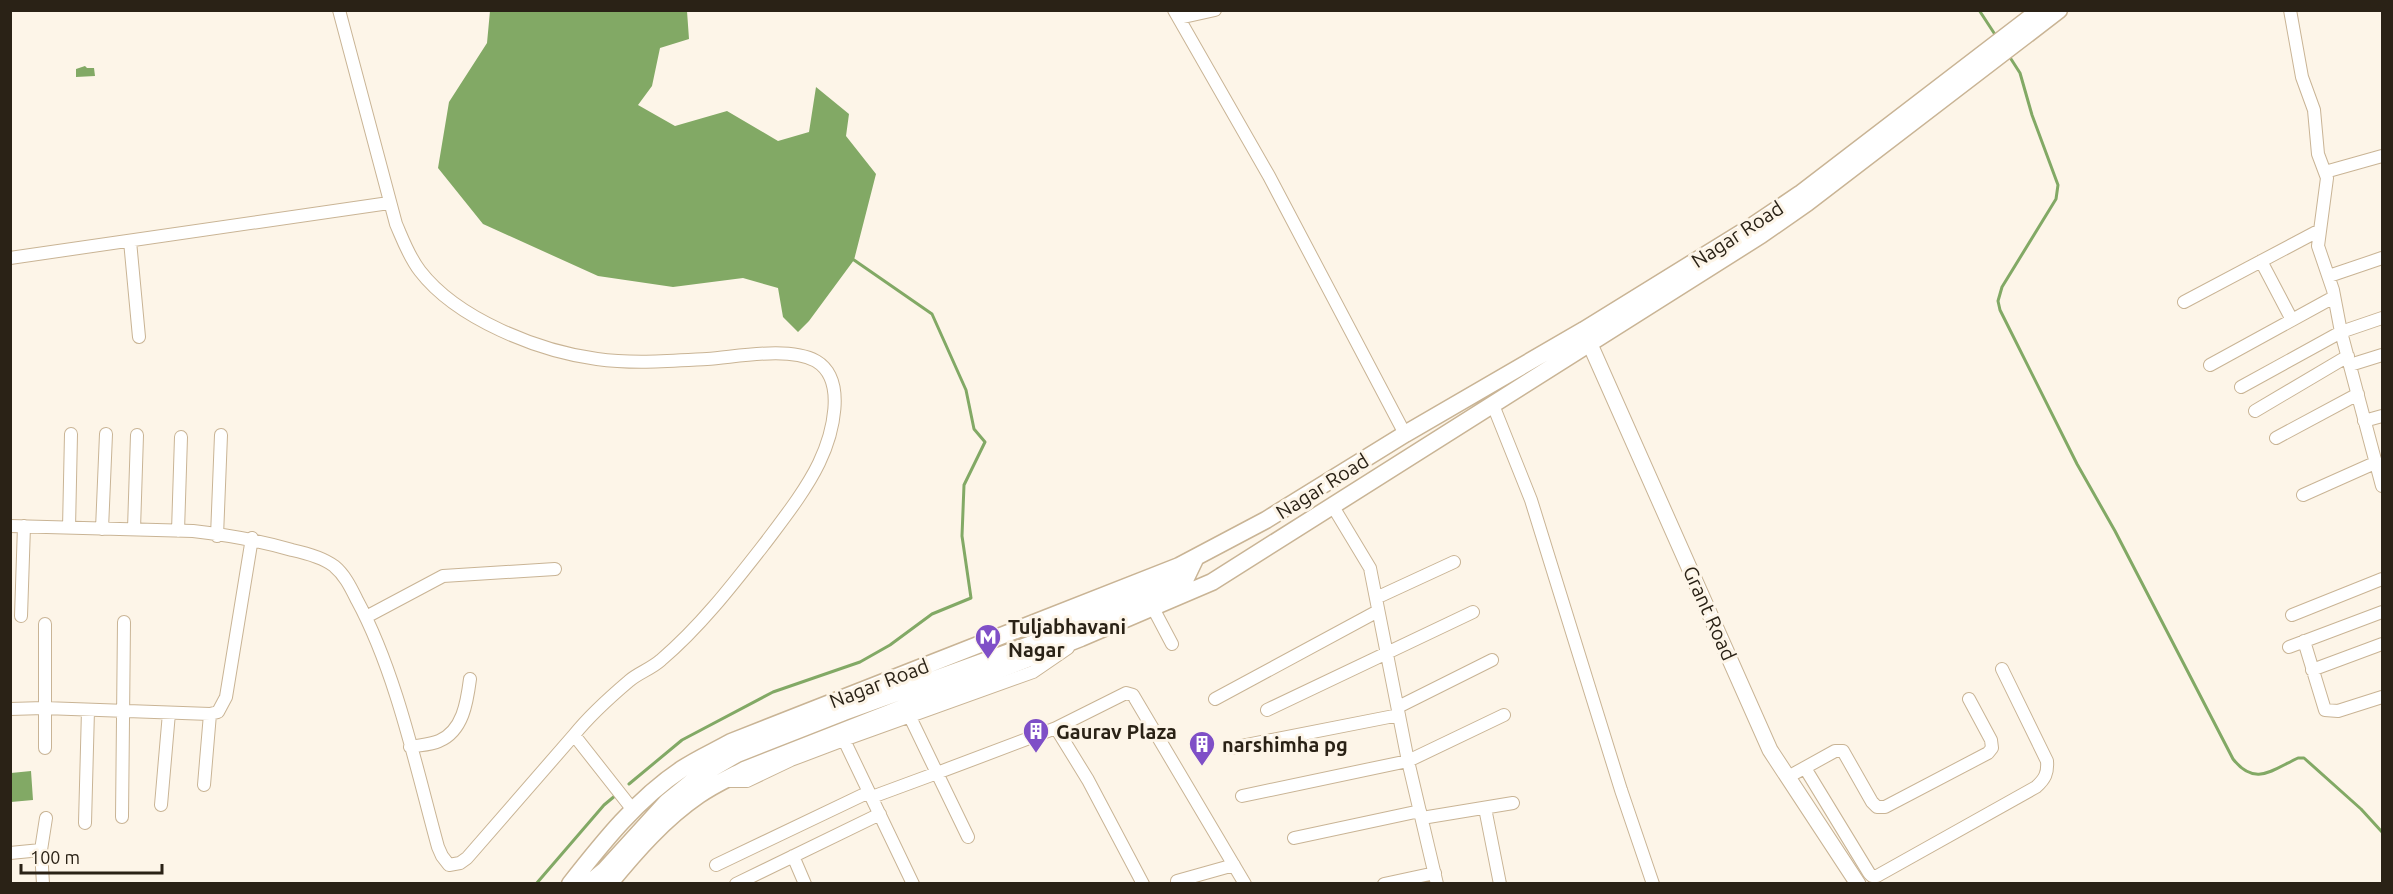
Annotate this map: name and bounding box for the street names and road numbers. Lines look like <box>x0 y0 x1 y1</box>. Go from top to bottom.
street label: Nagar Road <box>1687 196 1787 272</box>
street label: Nagar Road <box>1272 449 1372 523</box>
street label: Grant Road <box>1679 562 1741 664</box>
street label: Nagar Road <box>826 654 932 712</box>

